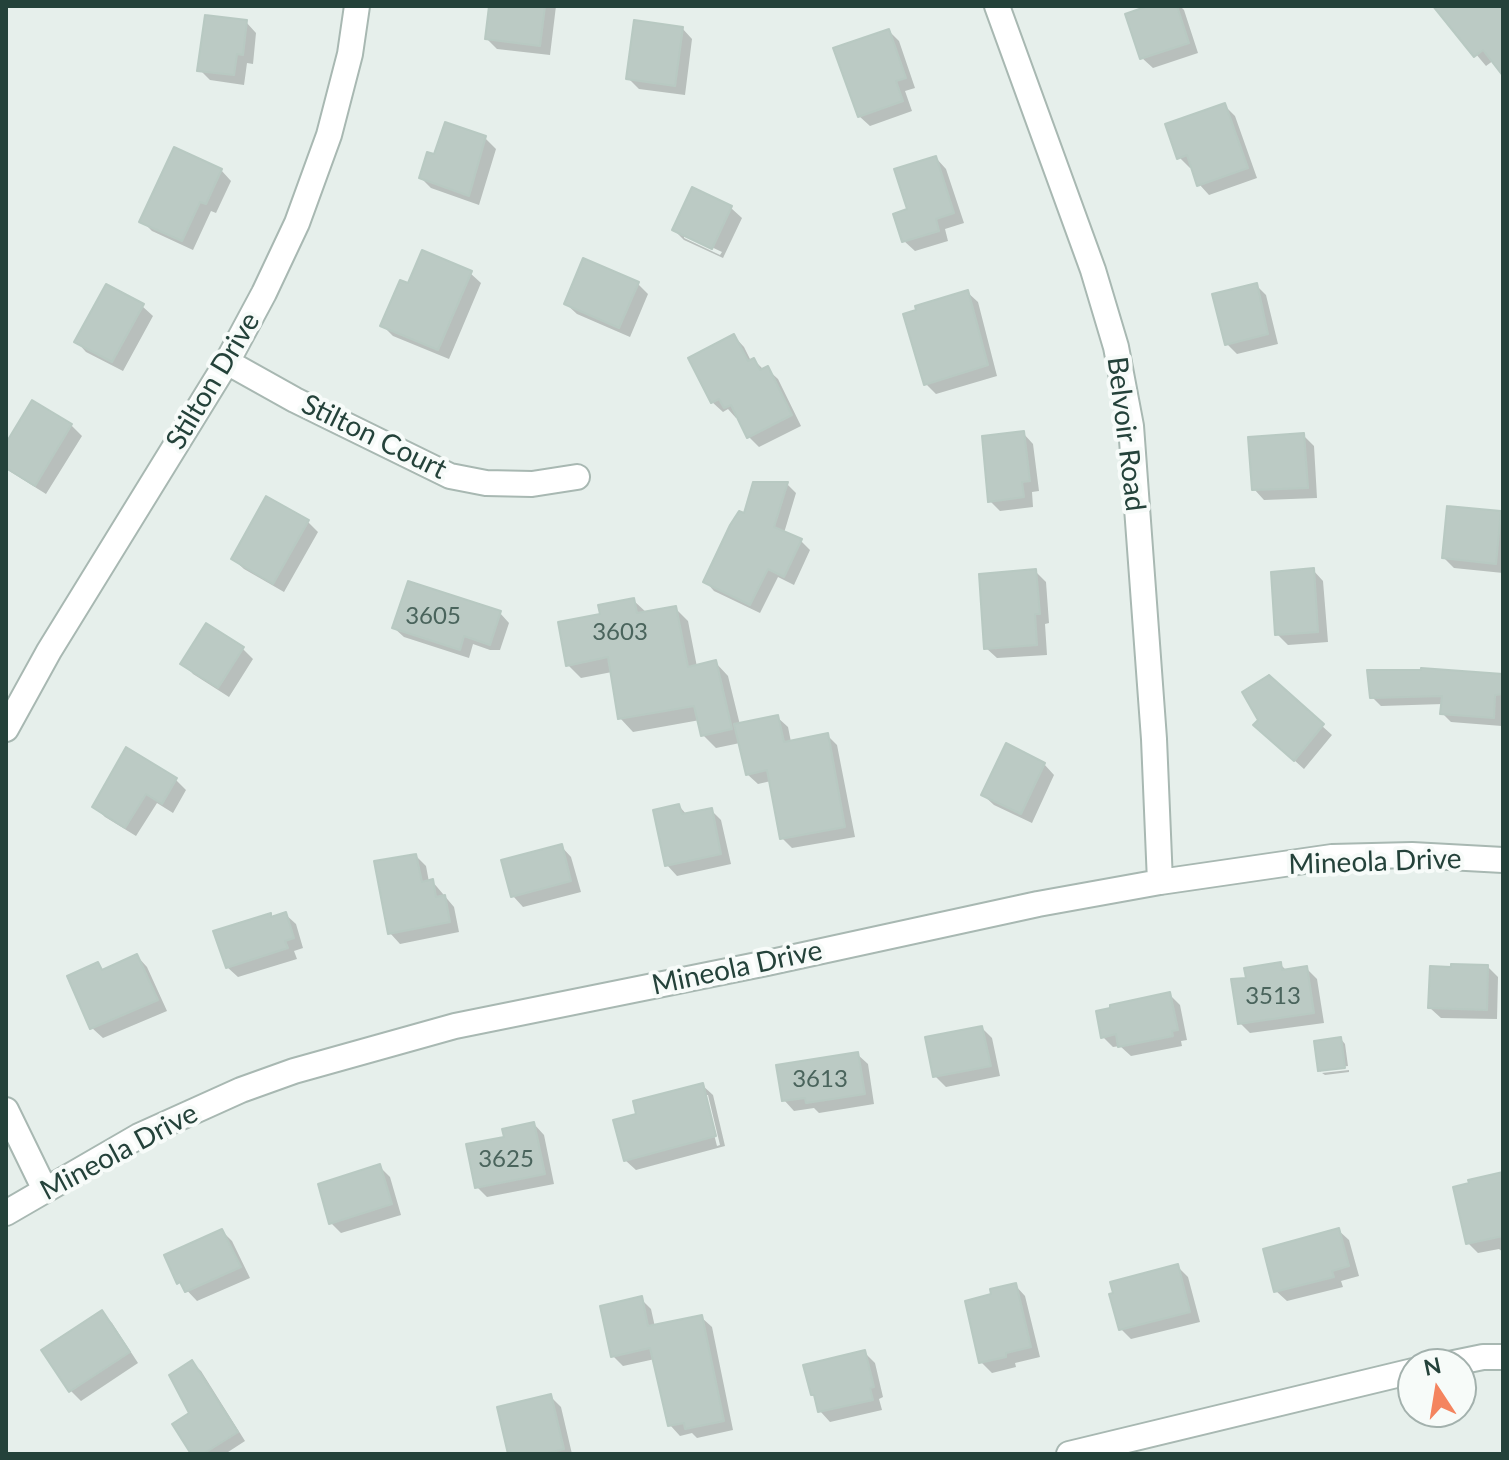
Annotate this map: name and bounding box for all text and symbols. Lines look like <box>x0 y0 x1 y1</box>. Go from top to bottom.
street label: Stilton Drive <box>159 306 267 456</box>
street label: Belvoir Road <box>1100 355 1152 513</box>
street label: Stilton Court <box>296 387 452 487</box>
house number: 3605 <box>405 602 461 630</box>
house number: 3603 <box>592 618 648 646</box>
street label: Mineola Drive <box>1288 842 1462 882</box>
street label: Mineola Drive <box>649 934 825 1002</box>
house number: 3513 <box>1245 982 1301 1010</box>
house number: 3613 <box>792 1065 848 1093</box>
street label: Mineola Drive <box>35 1097 203 1207</box>
house number: 3625 <box>478 1145 534 1173</box>
north arrow <box>1397 1348 1477 1428</box>
text: N <box>1421 1351 1443 1381</box>

